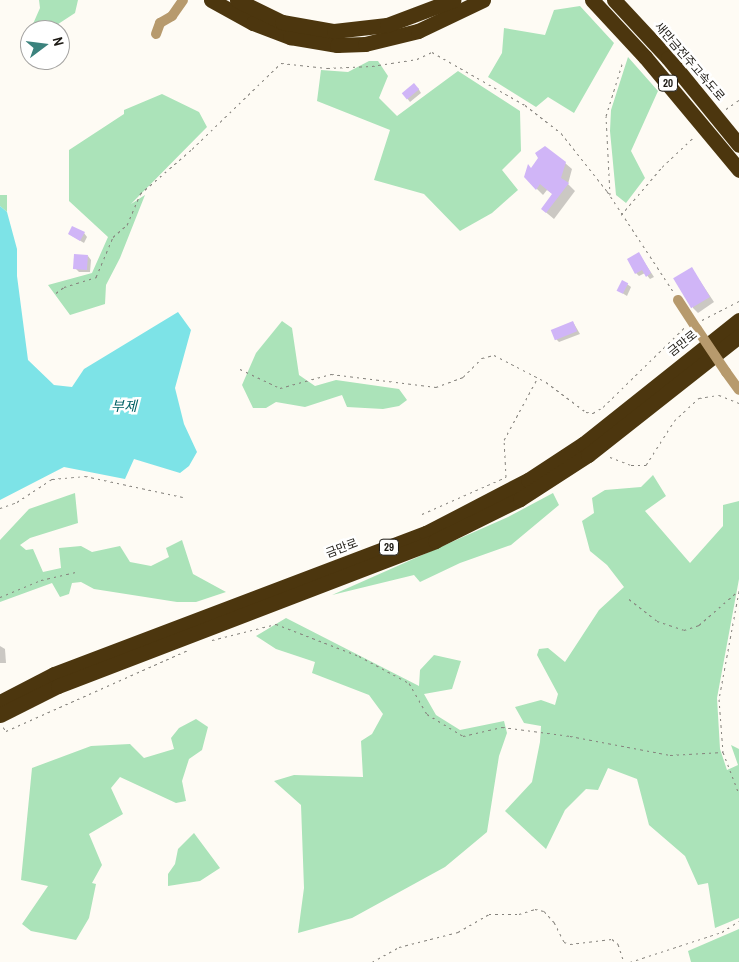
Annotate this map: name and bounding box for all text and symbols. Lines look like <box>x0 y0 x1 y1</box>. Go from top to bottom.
north arrow <box>20 20 70 70</box>
street label: 새만금전주고속도로 <box>651 20 727 104</box>
text: N <box>49 35 68 48</box>
road number: 20 <box>657 75 679 92</box>
street label: 금만로 <box>666 328 700 360</box>
water label: 부제 <box>111 398 137 414</box>
street label: 금만로 <box>324 536 360 562</box>
road number: 29 <box>378 538 400 556</box>

